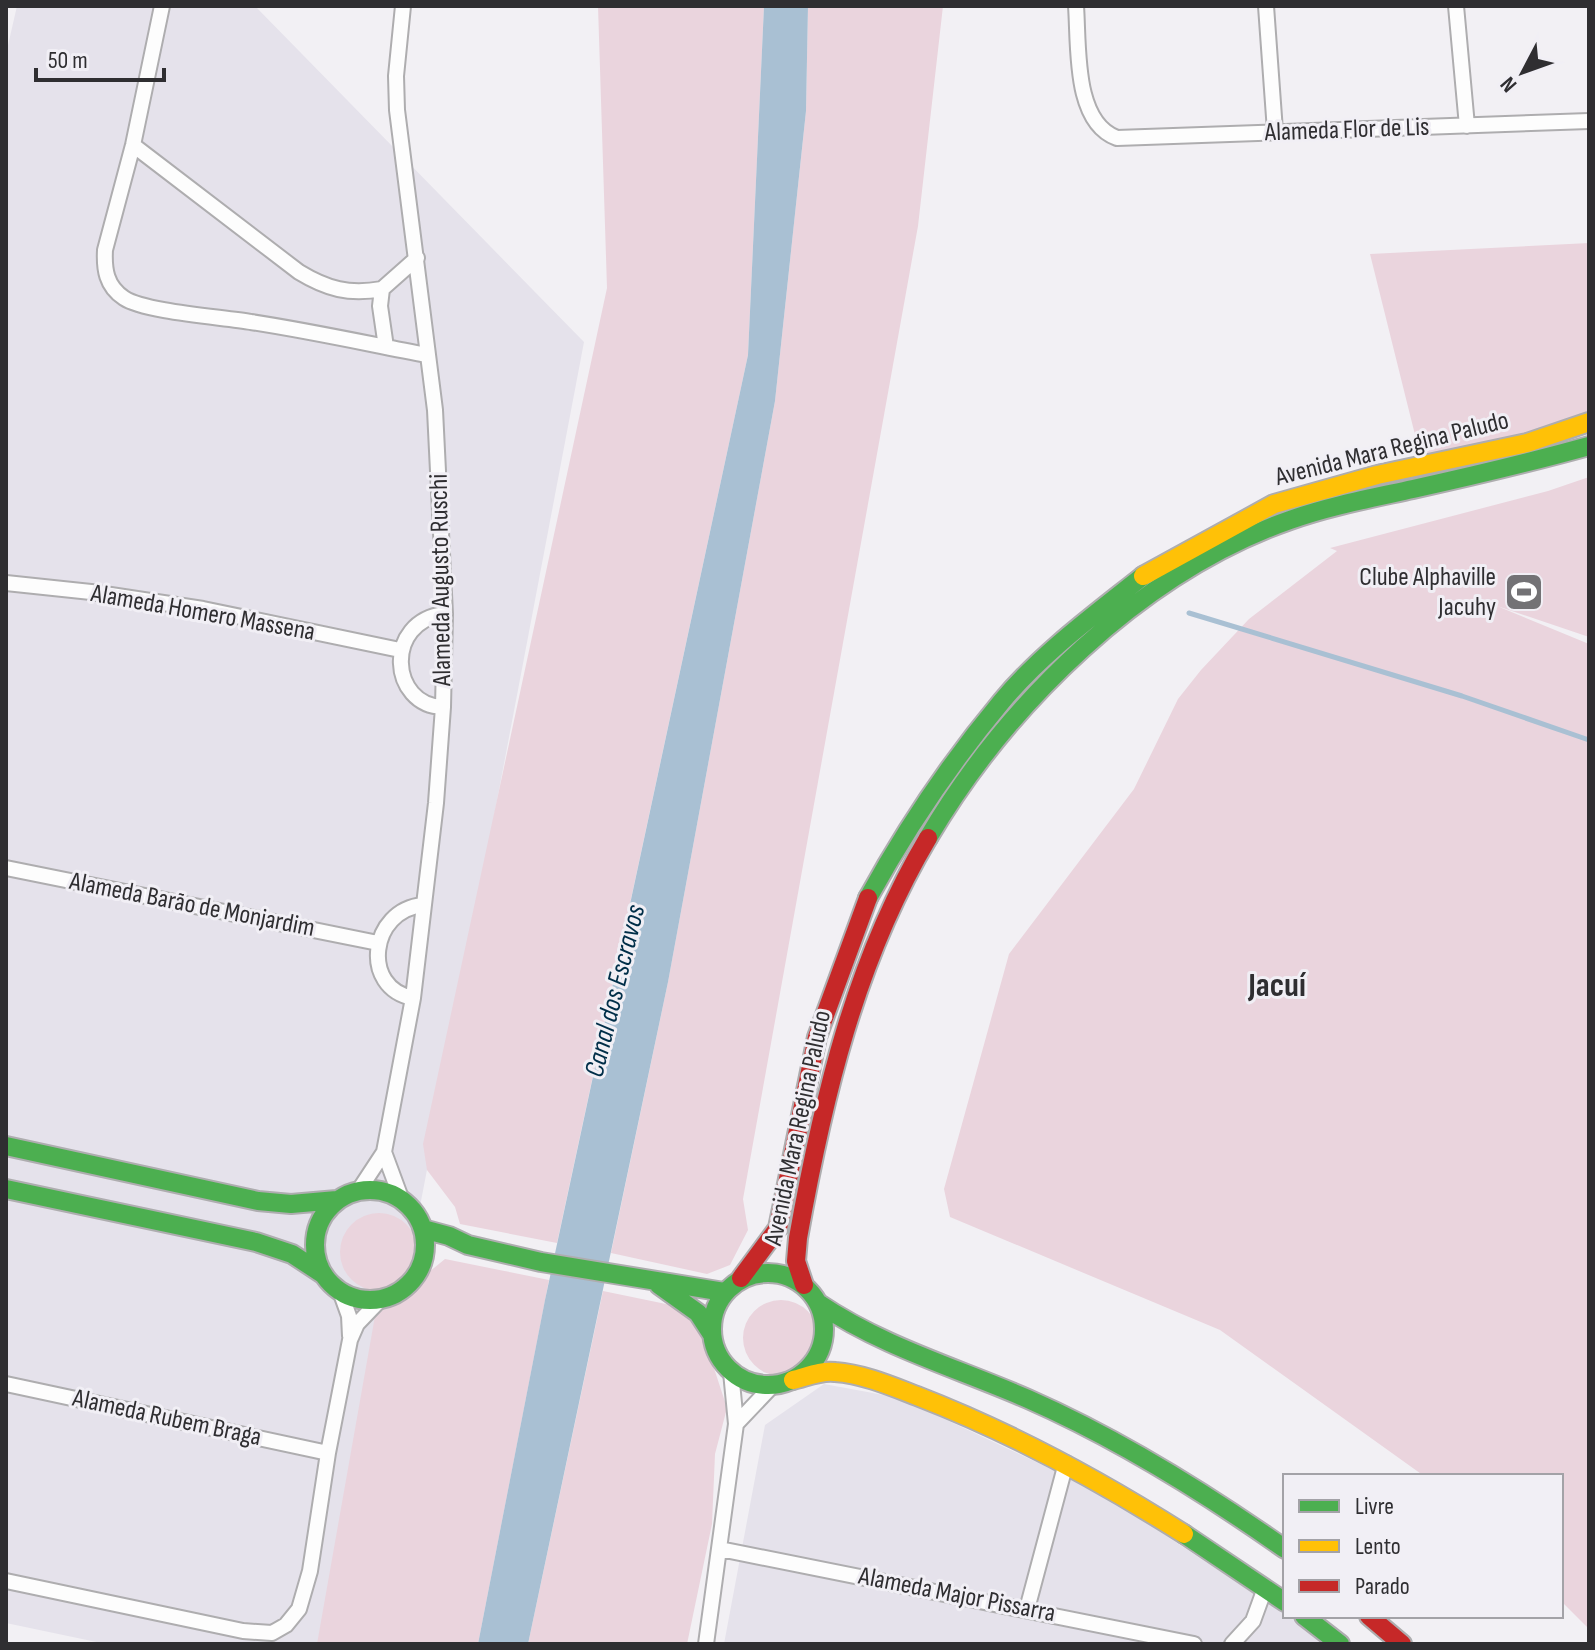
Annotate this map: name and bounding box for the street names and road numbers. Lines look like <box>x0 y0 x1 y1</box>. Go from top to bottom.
street label: Alameda Flor de Lis <box>1263 112 1430 148</box>
street label: Avenida Mara Regina Paludo <box>1271 405 1512 493</box>
street label: Alameda Augusto Ruschi <box>424 474 458 687</box>
street label: Alameda Homero Massena <box>88 578 317 648</box>
street label: Alameda Barão de Monjardim <box>66 866 317 944</box>
street label: Avenida Mara Regina Paludo <box>758 1008 838 1249</box>
street label: Alameda Rubem Braga <box>69 1383 264 1453</box>
street label: Alameda Major Pissarra <box>855 1561 1058 1629</box>

